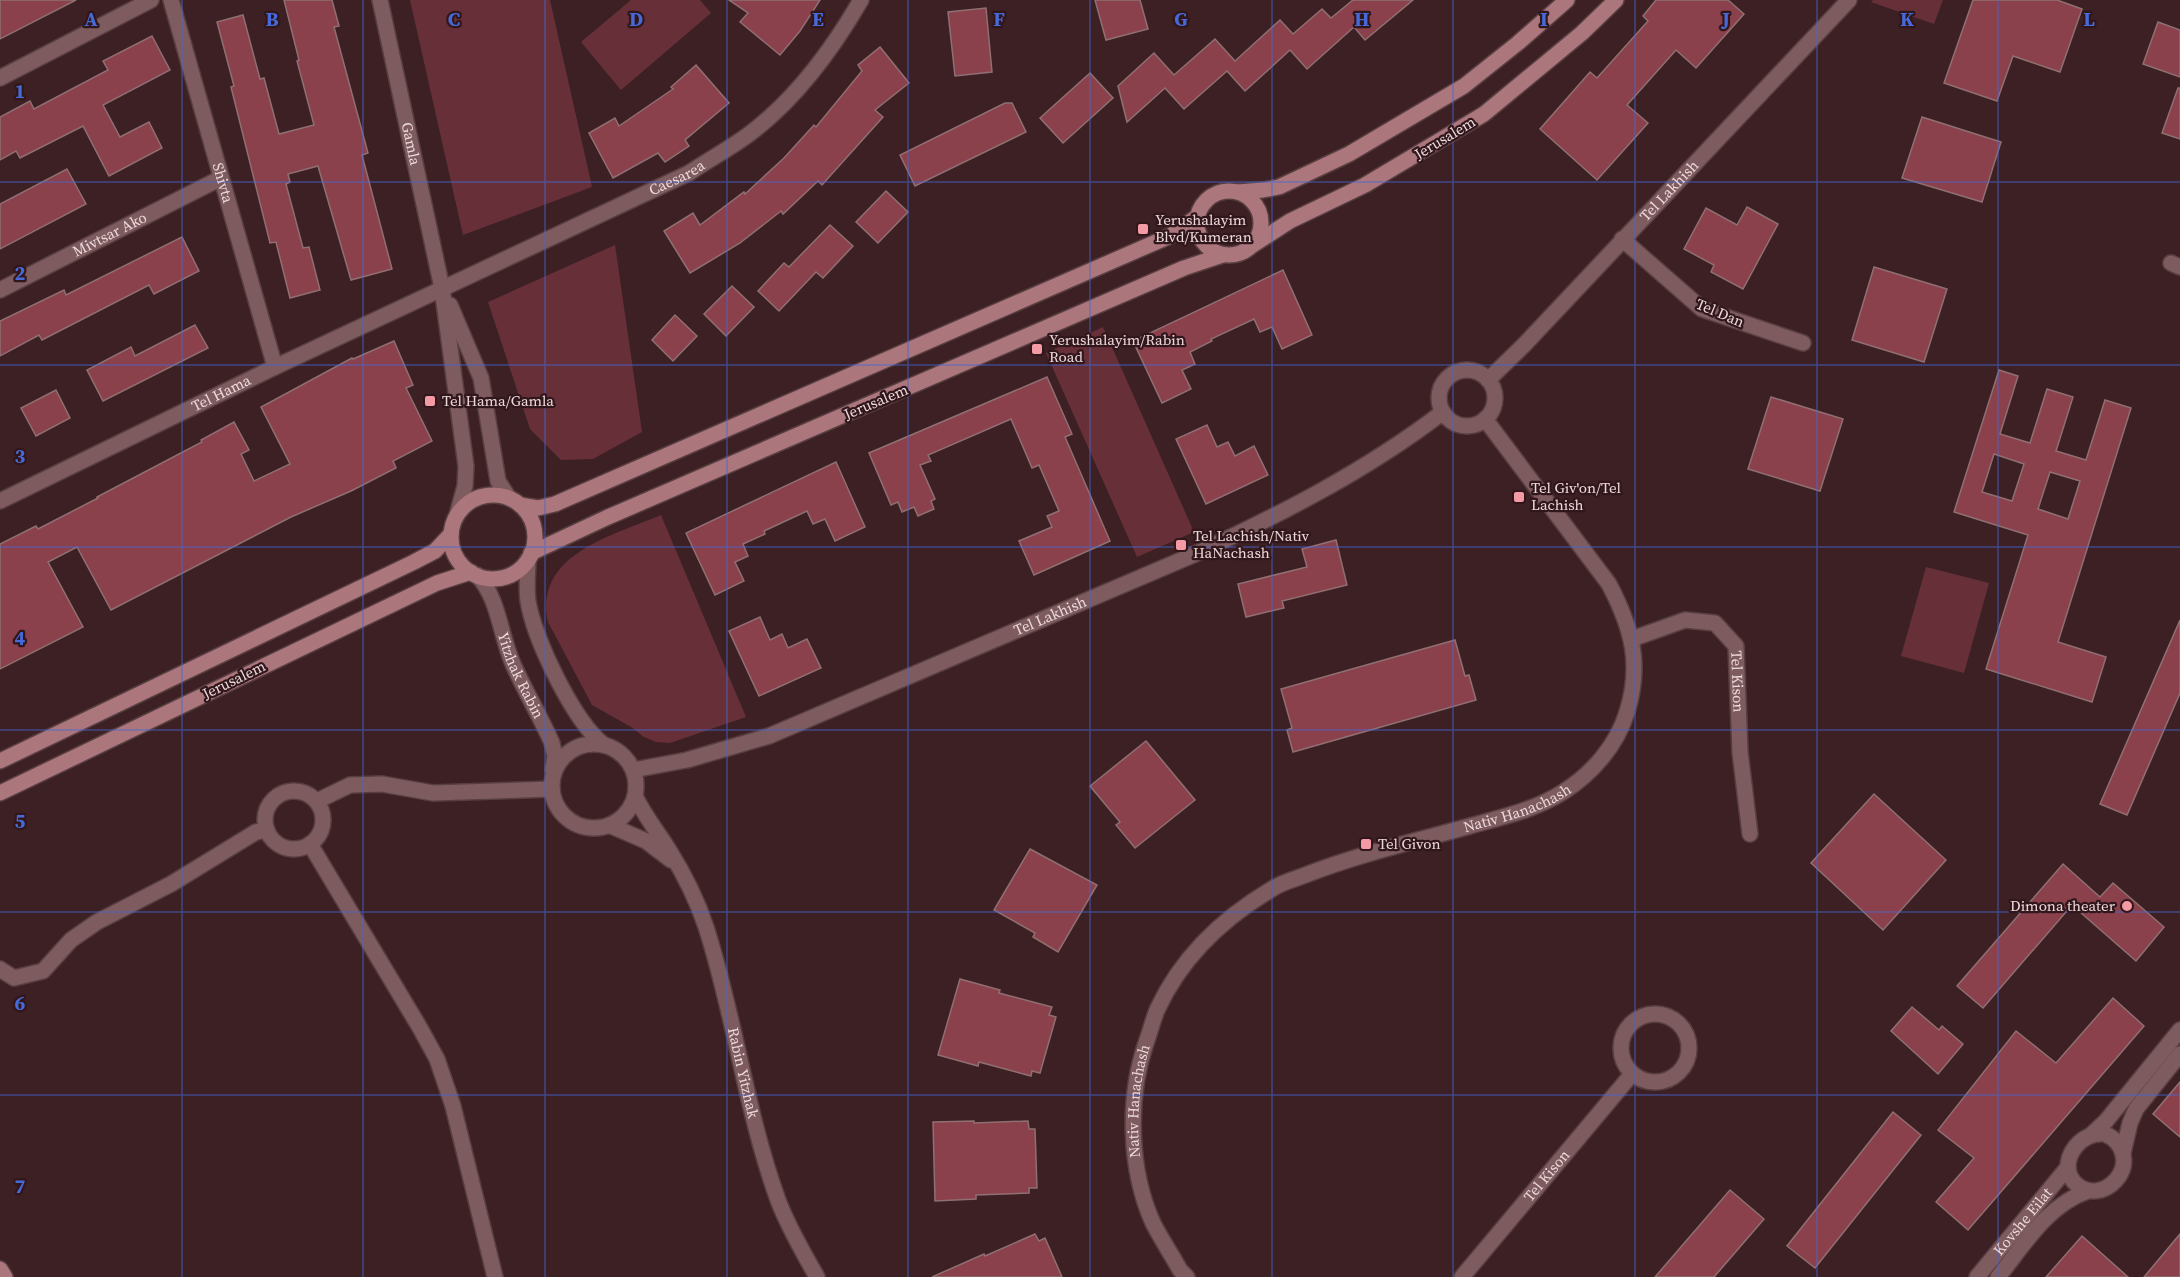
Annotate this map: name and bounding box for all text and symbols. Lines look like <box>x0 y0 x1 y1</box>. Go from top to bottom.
text: A <box>84 5 98 33</box>
text: B <box>265 5 279 33</box>
text: C <box>448 5 460 33</box>
text: D <box>629 5 643 33</box>
text: E <box>812 5 824 33</box>
text: F <box>993 5 1005 33</box>
text: G <box>1174 5 1188 33</box>
text: H <box>1354 5 1370 33</box>
text: I <box>1540 5 1548 33</box>
text: J <box>1720 5 1730 33</box>
text: K <box>1900 5 1914 33</box>
text: L <box>2083 5 2095 33</box>
text: 1 <box>15 77 25 105</box>
street label: Jerusalem <box>1409 111 1480 165</box>
street label: Gamla <box>397 120 426 167</box>
street label: Caesarea <box>645 154 709 200</box>
street label: Tel Lakhish <box>1635 155 1703 226</box>
street label: Shivta <box>208 160 239 206</box>
street label: Mivtsar Ako <box>69 206 150 262</box>
place label: Yerushalayim Blvd/Kumeran <box>1155 209 1252 247</box>
marker: Yerushalayim Blvd/Kumeran <box>1136 222 1150 236</box>
text: 2 <box>15 259 26 287</box>
street label: Tel Dan <box>1693 293 1748 332</box>
place label: Yerushalayim/Rabin Road <box>1049 329 1185 367</box>
marker: Yerushalayim/Rabin Road <box>1030 342 1044 356</box>
street label: Tel Hama <box>188 369 255 416</box>
street label: Jerusalem <box>840 378 912 425</box>
place label: Tel Hama/Gamla <box>442 390 554 411</box>
marker: Tel Hama/Gamla <box>423 394 437 408</box>
text: 3 <box>15 442 26 470</box>
place label: Tel Giv'on/Tel Lachish <box>1531 477 1621 515</box>
marker: Tel Giv'on/Tel Lachish <box>1512 490 1526 504</box>
place label: Tel Lachish/Nativ HaNachash <box>1193 525 1310 563</box>
marker: Tel Lachish/Nativ HaNachash <box>1174 538 1188 552</box>
street label: Tel Lakhish <box>1010 591 1090 640</box>
text: 4 <box>15 624 26 652</box>
street label: Yitzhak Rabin <box>493 629 549 722</box>
street label: Tel Kison <box>1726 650 1749 713</box>
street label: Jerusalem <box>198 655 269 704</box>
street label: Nativ Hanachash <box>1461 778 1575 837</box>
text: 5 <box>15 807 26 835</box>
place label: Tel Givon <box>1378 833 1441 854</box>
marker: Tel Givon <box>1359 837 1373 851</box>
place label: Dimona theater <box>2010 895 2116 916</box>
marker: Dimona theater <box>2120 899 2134 913</box>
text: 6 <box>15 989 26 1017</box>
street label: Rabin Yitzhak <box>723 1025 764 1121</box>
street label: Nativ Hanachash <box>1122 1042 1155 1159</box>
street label: Tel Kison <box>1518 1145 1574 1206</box>
text: 7 <box>15 1172 26 1200</box>
street label: Kovshe Eilat <box>1988 1183 2057 1260</box>

